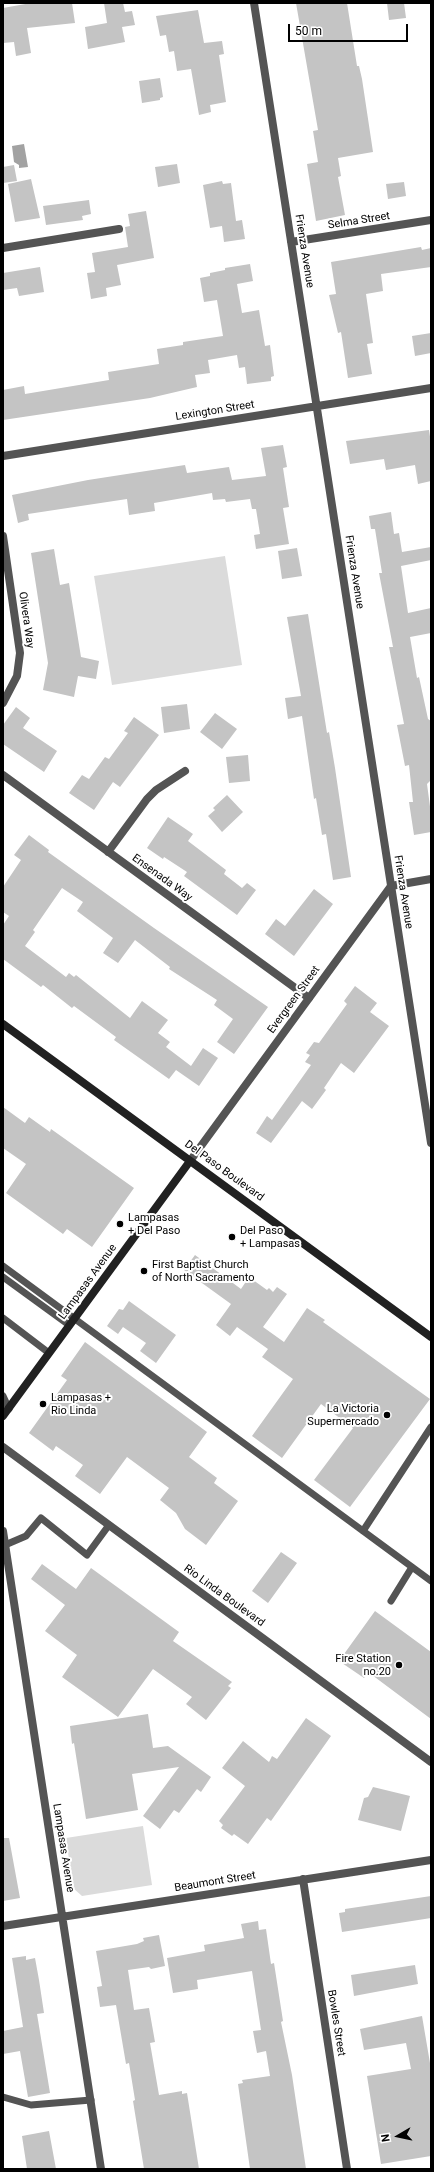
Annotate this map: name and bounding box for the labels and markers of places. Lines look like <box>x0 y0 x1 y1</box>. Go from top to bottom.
place label: Lampasas + Del Paso <box>128 1211 180 1237</box>
marker: Lampasas + Del Paso <box>115 1219 125 1229</box>
place label: Del Paso + Lampasas <box>240 1224 300 1250</box>
marker: Del Paso + Lampasas <box>227 1232 237 1242</box>
place label: First Baptist Church of North Sacramento <box>152 1258 254 1284</box>
marker: First Baptist Church of North Sacramento <box>139 1266 149 1276</box>
place label: Lampasas + Rio Linda <box>51 1391 111 1417</box>
marker: Lampasas + Rio Linda <box>38 1399 48 1409</box>
place label: La Victoria Supermercado <box>307 1402 379 1428</box>
marker: La Victoria Supermercado <box>382 1410 392 1420</box>
place label: Fire Station no.20 <box>335 1652 391 1678</box>
marker: Fire Station no.20 <box>394 1660 404 1670</box>

